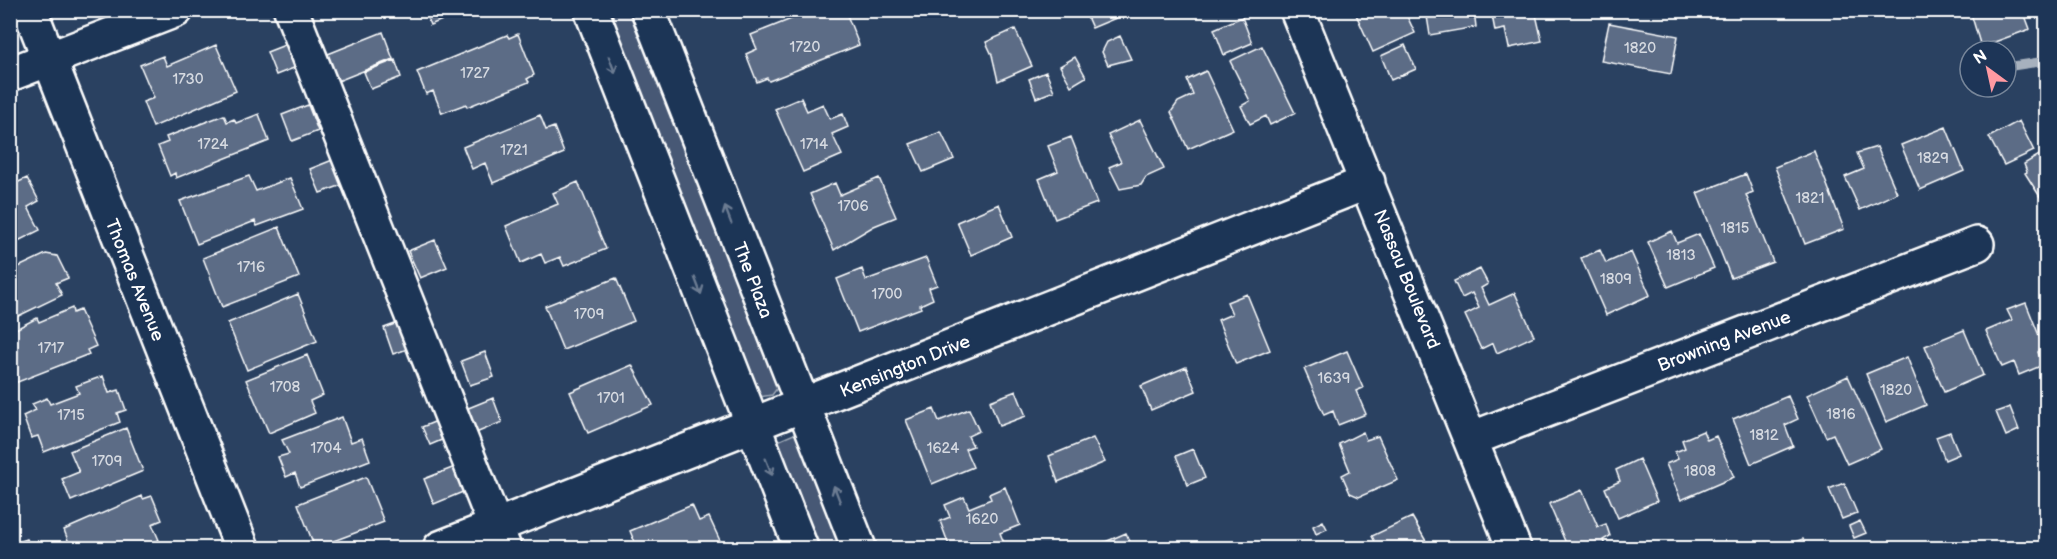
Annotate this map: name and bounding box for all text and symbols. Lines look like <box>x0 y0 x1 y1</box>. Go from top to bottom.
house number: 1720 <box>790 38 821 57</box>
house number: 1820 <box>1624 39 1656 58</box>
north arrow <box>1958 39 2018 99</box>
text: N <box>1970 46 1991 69</box>
one-way arrow <box>607 55 618 74</box>
house number: 1727 <box>460 64 490 83</box>
house number: 1730 <box>172 70 204 89</box>
house number: 1724 <box>198 135 228 154</box>
house number: 1714 <box>800 135 828 154</box>
house number: 1721 <box>500 141 528 160</box>
house number: 1829 <box>1917 149 1949 168</box>
house number: 1821 <box>1796 189 1824 208</box>
house number: 1706 <box>837 197 869 216</box>
one-way arrow <box>722 206 733 224</box>
street label: Nassau Boulevard <box>1369 206 1444 352</box>
street label: Thomas Avenue <box>100 216 169 345</box>
house number: 1815 <box>1721 219 1749 238</box>
street label: The Plaza <box>728 239 777 321</box>
house number: 1813 <box>1666 246 1696 265</box>
house number: 1716 <box>237 258 265 277</box>
house number: 1809 <box>1600 270 1632 289</box>
one-way arrow <box>693 276 704 295</box>
house number: 1700 <box>872 285 903 304</box>
house number: 1709 <box>574 305 604 324</box>
street label: Browning Avenue <box>1655 306 1794 377</box>
street label: Kensington Drive <box>837 331 974 402</box>
house number: 1717 <box>38 339 65 358</box>
house number: 1639 <box>1318 369 1350 388</box>
house number: 1708 <box>270 378 301 397</box>
house number: 1820 <box>1880 381 1912 400</box>
house number: 1701 <box>597 389 625 408</box>
house number: 1816 <box>1826 405 1856 424</box>
house number: 1715 <box>57 406 85 425</box>
house number: 1812 <box>1749 426 1779 445</box>
house number: 1704 <box>310 439 342 458</box>
house number: 1624 <box>927 439 959 458</box>
house number: 1709 <box>92 452 122 471</box>
one-way arrow <box>764 458 775 476</box>
house number: 1808 <box>1684 462 1716 481</box>
one-way arrow <box>831 485 842 504</box>
house number: 1620 <box>966 510 998 529</box>

